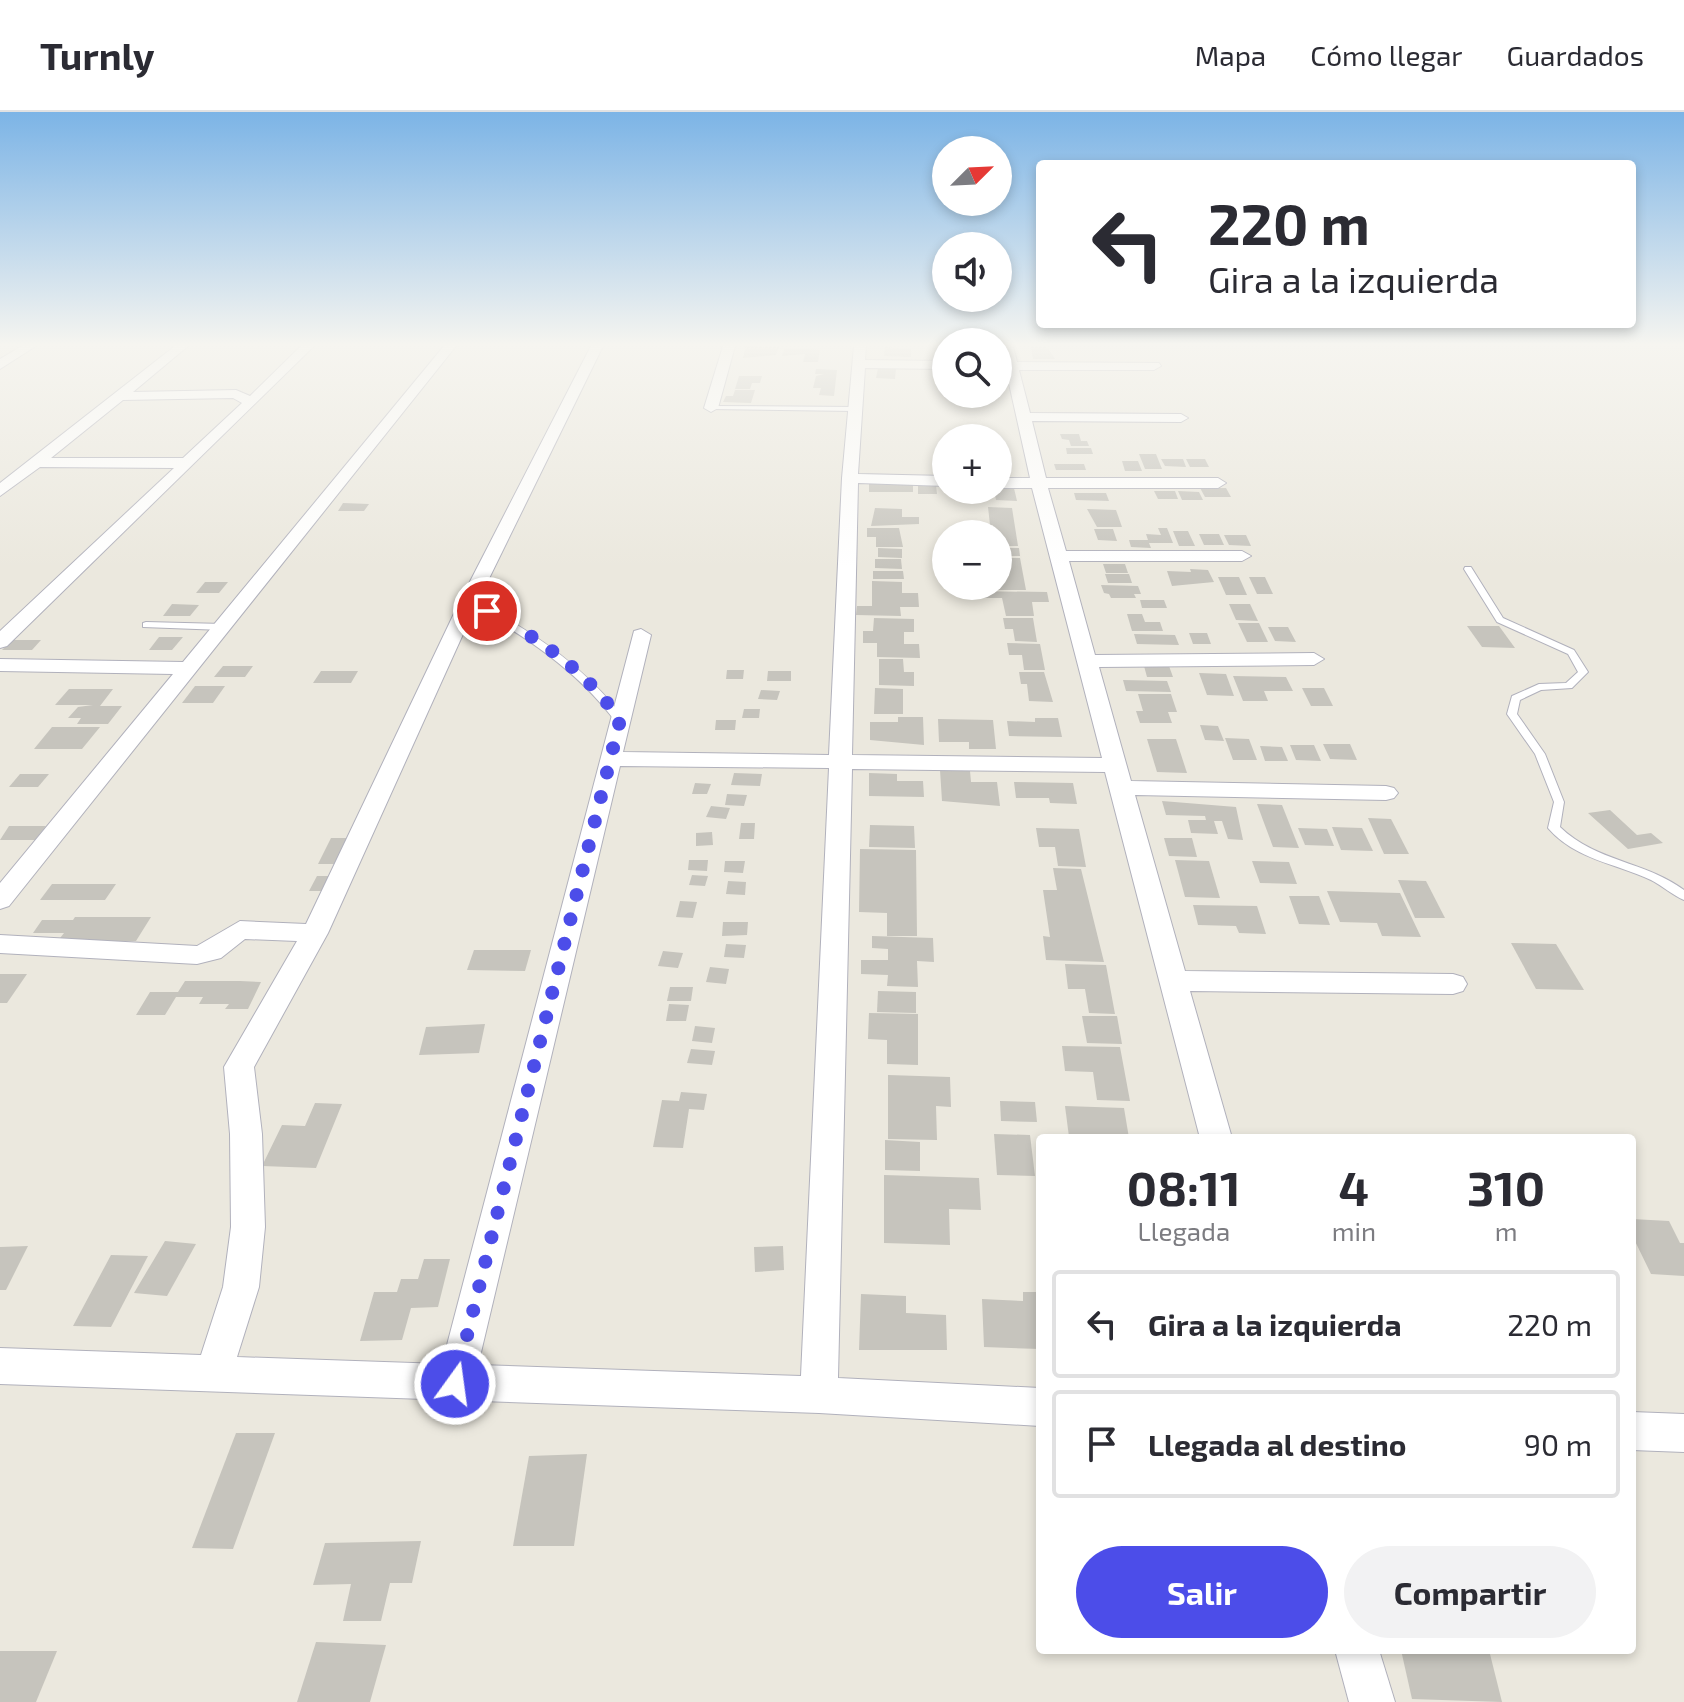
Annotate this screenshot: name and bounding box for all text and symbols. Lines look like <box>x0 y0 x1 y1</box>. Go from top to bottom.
text: Turnly <box>40 32 155 78</box>
text: Mapa <box>1195 38 1266 72</box>
text: Cómo llegar <box>1310 38 1463 72</box>
text: Guardados <box>1507 38 1644 72</box>
north arrow <box>932 136 1012 216</box>
map controls <box>932 136 1012 600</box>
text: 220 m <box>1208 189 1370 256</box>
icon: left <box>1076 192 1180 296</box>
button: sound <box>932 232 1012 312</box>
text: Gira a la izquierda <box>1208 257 1499 300</box>
button: search <box>932 328 1012 408</box>
button: + <box>932 424 1012 504</box>
button: − <box>932 520 1012 600</box>
pin <box>453 577 521 645</box>
icon: arrive <box>465 589 509 633</box>
text: 08:11 <box>1127 1158 1241 1216</box>
text: 4 <box>1339 1158 1369 1216</box>
text: 310 <box>1467 1158 1545 1216</box>
text: Llegada <box>1137 1215 1230 1246</box>
text: min <box>1332 1215 1376 1246</box>
text: m <box>1495 1215 1517 1246</box>
icon: left <box>1080 1302 1124 1346</box>
text: Gira a la izquierda <box>1148 1306 1402 1342</box>
text: 220 m <box>1507 1306 1592 1342</box>
position arrow <box>413 1342 497 1426</box>
icon: arrive <box>1080 1422 1124 1466</box>
text: Llegada al destino <box>1148 1426 1407 1462</box>
text: 90 m <box>1524 1426 1592 1462</box>
button: Salir <box>1076 1546 1328 1638</box>
button: Compartir <box>1344 1546 1596 1638</box>

